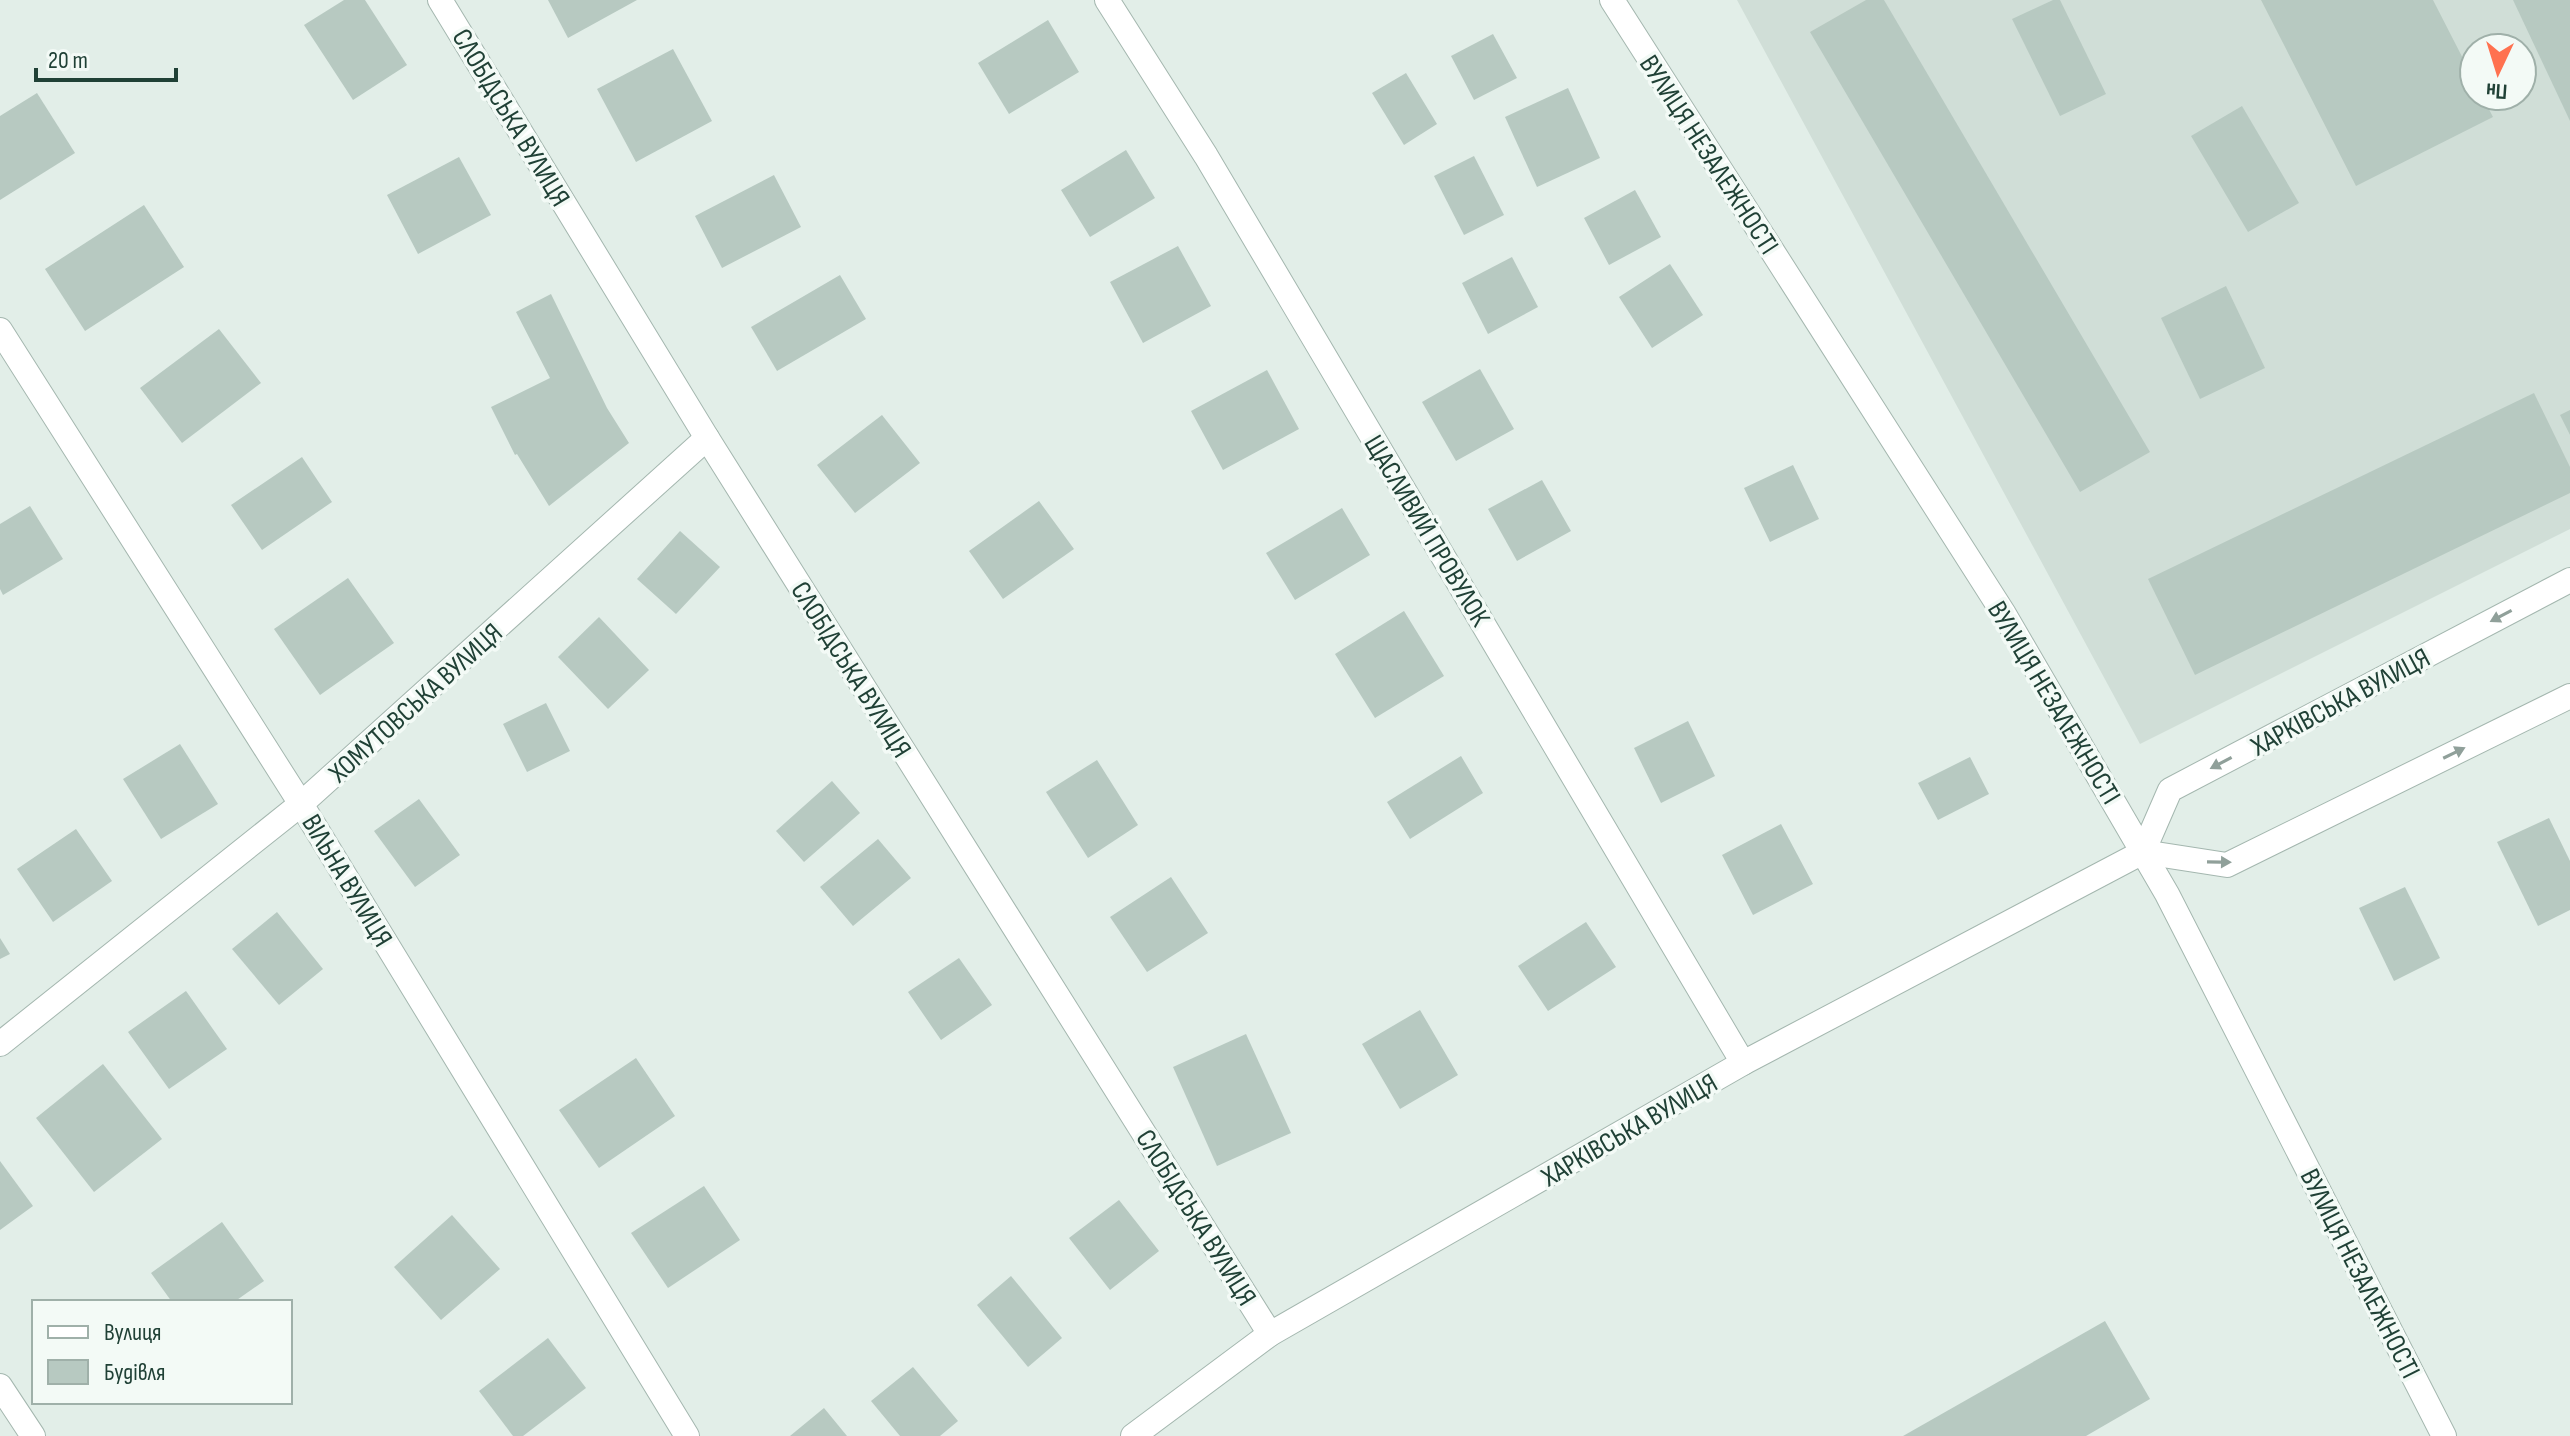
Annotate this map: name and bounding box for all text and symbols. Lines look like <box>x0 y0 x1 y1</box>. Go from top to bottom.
street label: СЛОБІДСЬКА ВУЛИЦЯ <box>445 23 577 212</box>
scale bar <box>36 32 176 82</box>
north arrow <box>2458 32 2538 112</box>
text: 20 m <box>48 46 88 75</box>
street label: ВУЛИЦЯ НЕЗАЛЕЖНОСТІ <box>1632 49 1785 261</box>
text: Пн <box>2485 76 2508 105</box>
street label: ЩАСЛИВИЙ ПРОВУЛОК <box>1357 429 1497 633</box>
street label: СЛОБІДСЬКА ВУЛИЦЯ <box>783 576 918 764</box>
street label: ВУЛИЦЯ НЕЗАЛЕЖНОСТІ <box>1980 595 2127 810</box>
one-way arrow <box>2490 609 2512 623</box>
street label: ХОМУТОВСЬКА ВУЛИЦЯ <box>322 617 509 790</box>
street label: ХАРКІВСЬКА ВУЛИЦЯ <box>2245 641 2436 764</box>
one-way arrow <box>2442 746 2465 760</box>
one-way arrow <box>2210 757 2233 770</box>
street label: ВІЛЬНА ВУЛИЦЯ <box>294 809 399 953</box>
one-way arrow <box>2207 856 2233 868</box>
street label: ХАРКІВСЬКА ВУЛИЦЯ <box>1535 1067 1723 1194</box>
street label: СЛОБІДСЬКА ВУЛИЦЯ <box>1128 1124 1263 1312</box>
street label: ВУЛИЦЯ НЕЗАЛЕЖНОСТІ <box>2293 1163 2427 1384</box>
legend <box>32 1300 292 1404</box>
text: Вулиця <box>104 1318 162 1347</box>
text: Будівля <box>104 1358 165 1387</box>

